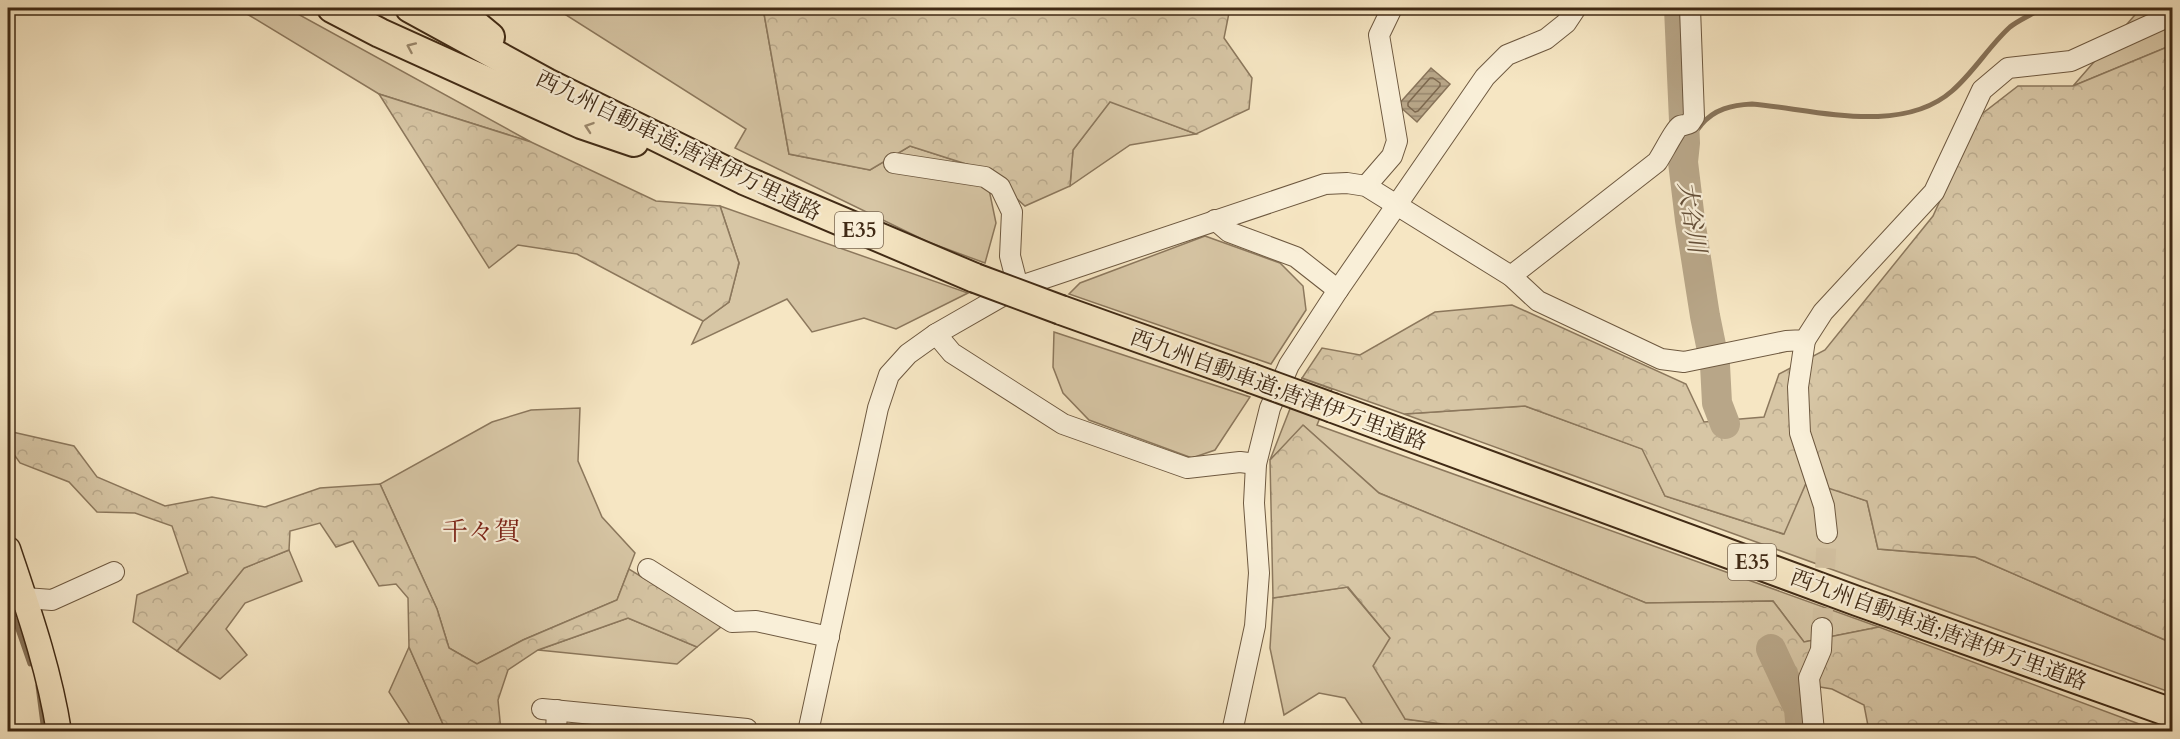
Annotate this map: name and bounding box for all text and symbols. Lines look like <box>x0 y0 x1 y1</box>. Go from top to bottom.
one-way arrow <box>407 43 418 55</box>
street label: 西九州自動車道;唐津伊万里道路 <box>531 64 826 228</box>
one-way arrow <box>584 121 595 134</box>
water label: 大谷川 <box>1670 179 1714 258</box>
road number: E35 <box>835 212 883 248</box>
street label: 西九州自動車道;唐津伊万里道路 <box>1126 322 1431 458</box>
district label: 千々賀 <box>442 514 520 549</box>
road number: E35 <box>1728 544 1776 580</box>
street label: 西九州自動車道;唐津伊万里道路 <box>1786 562 2091 698</box>

